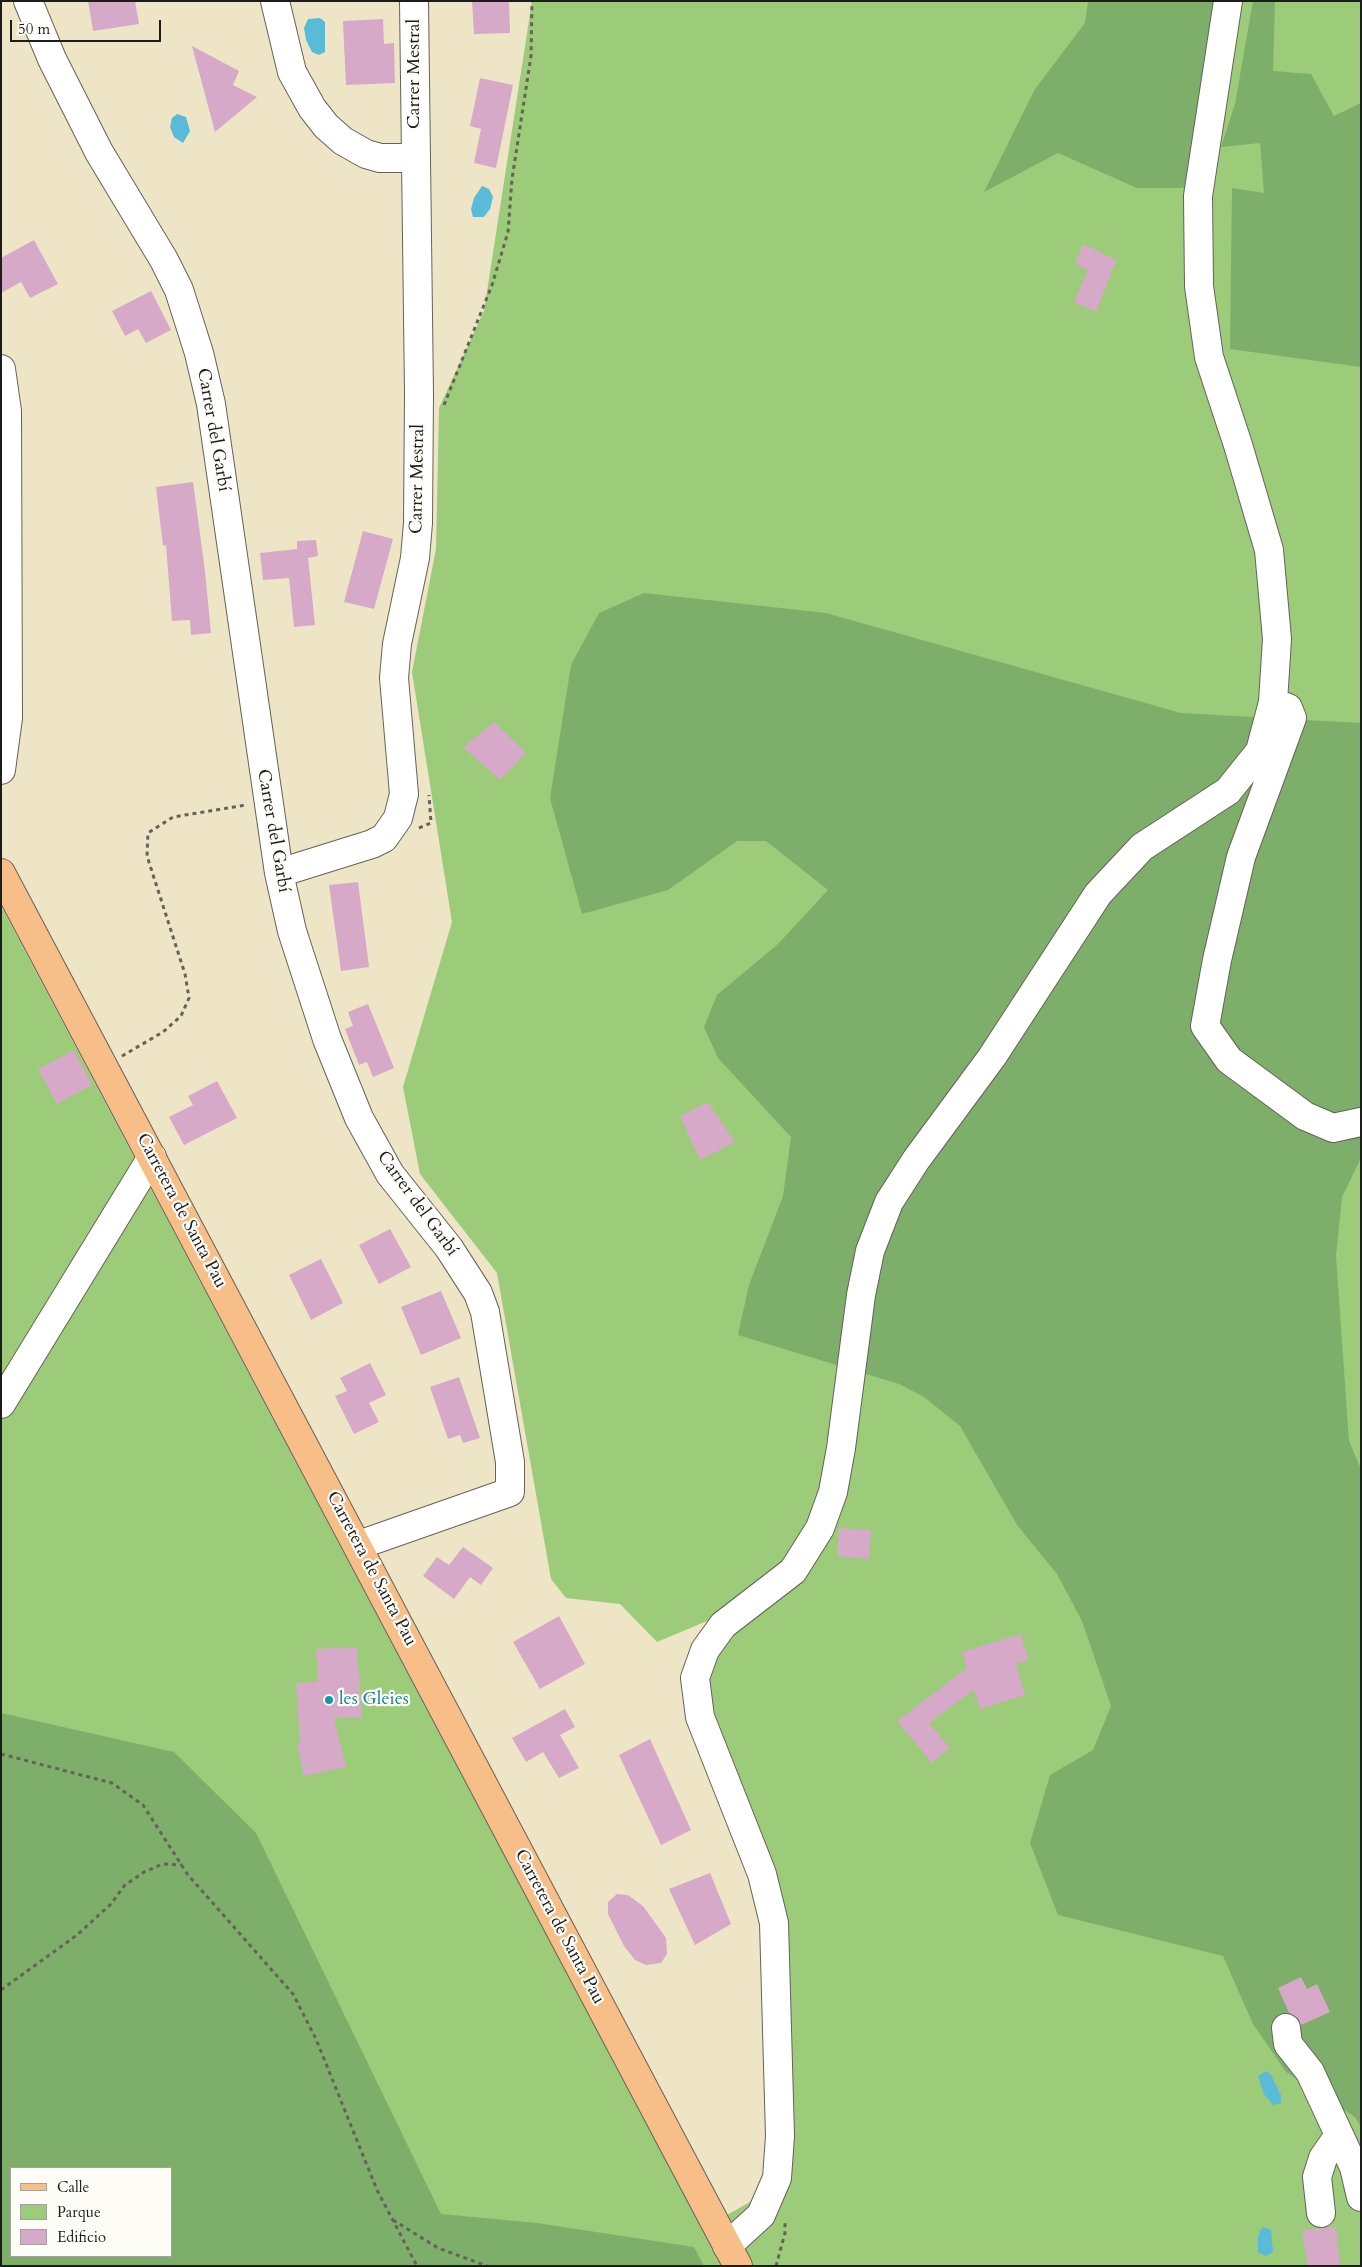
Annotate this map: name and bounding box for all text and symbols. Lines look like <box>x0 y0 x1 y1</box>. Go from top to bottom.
scale bar <box>12 10 164 42</box>
text: 50 m <box>18 19 50 39</box>
street label: Carrer Mestral <box>404 19 426 129</box>
street label: Carrer del Garbí <box>192 367 234 493</box>
street label: Carrer Mestral <box>406 424 430 534</box>
street label: Carrer del Garbí <box>252 768 294 894</box>
street label: Carretera de Santa Pau <box>131 1130 231 1292</box>
street label: Carrer del Garbí <box>372 1147 462 1261</box>
street label: Carretera de Santa Pau <box>321 1488 421 1650</box>
place label: les Gleies <box>339 1689 409 1711</box>
marker: les Gleies <box>323 1694 335 1706</box>
street label: Carretera de Santa Pau <box>509 1846 609 2008</box>
legend <box>10 2167 172 2257</box>
text: Calle <box>57 2177 89 2197</box>
text: Parque <box>57 2202 101 2222</box>
text: Edificio <box>57 2227 106 2247</box>

